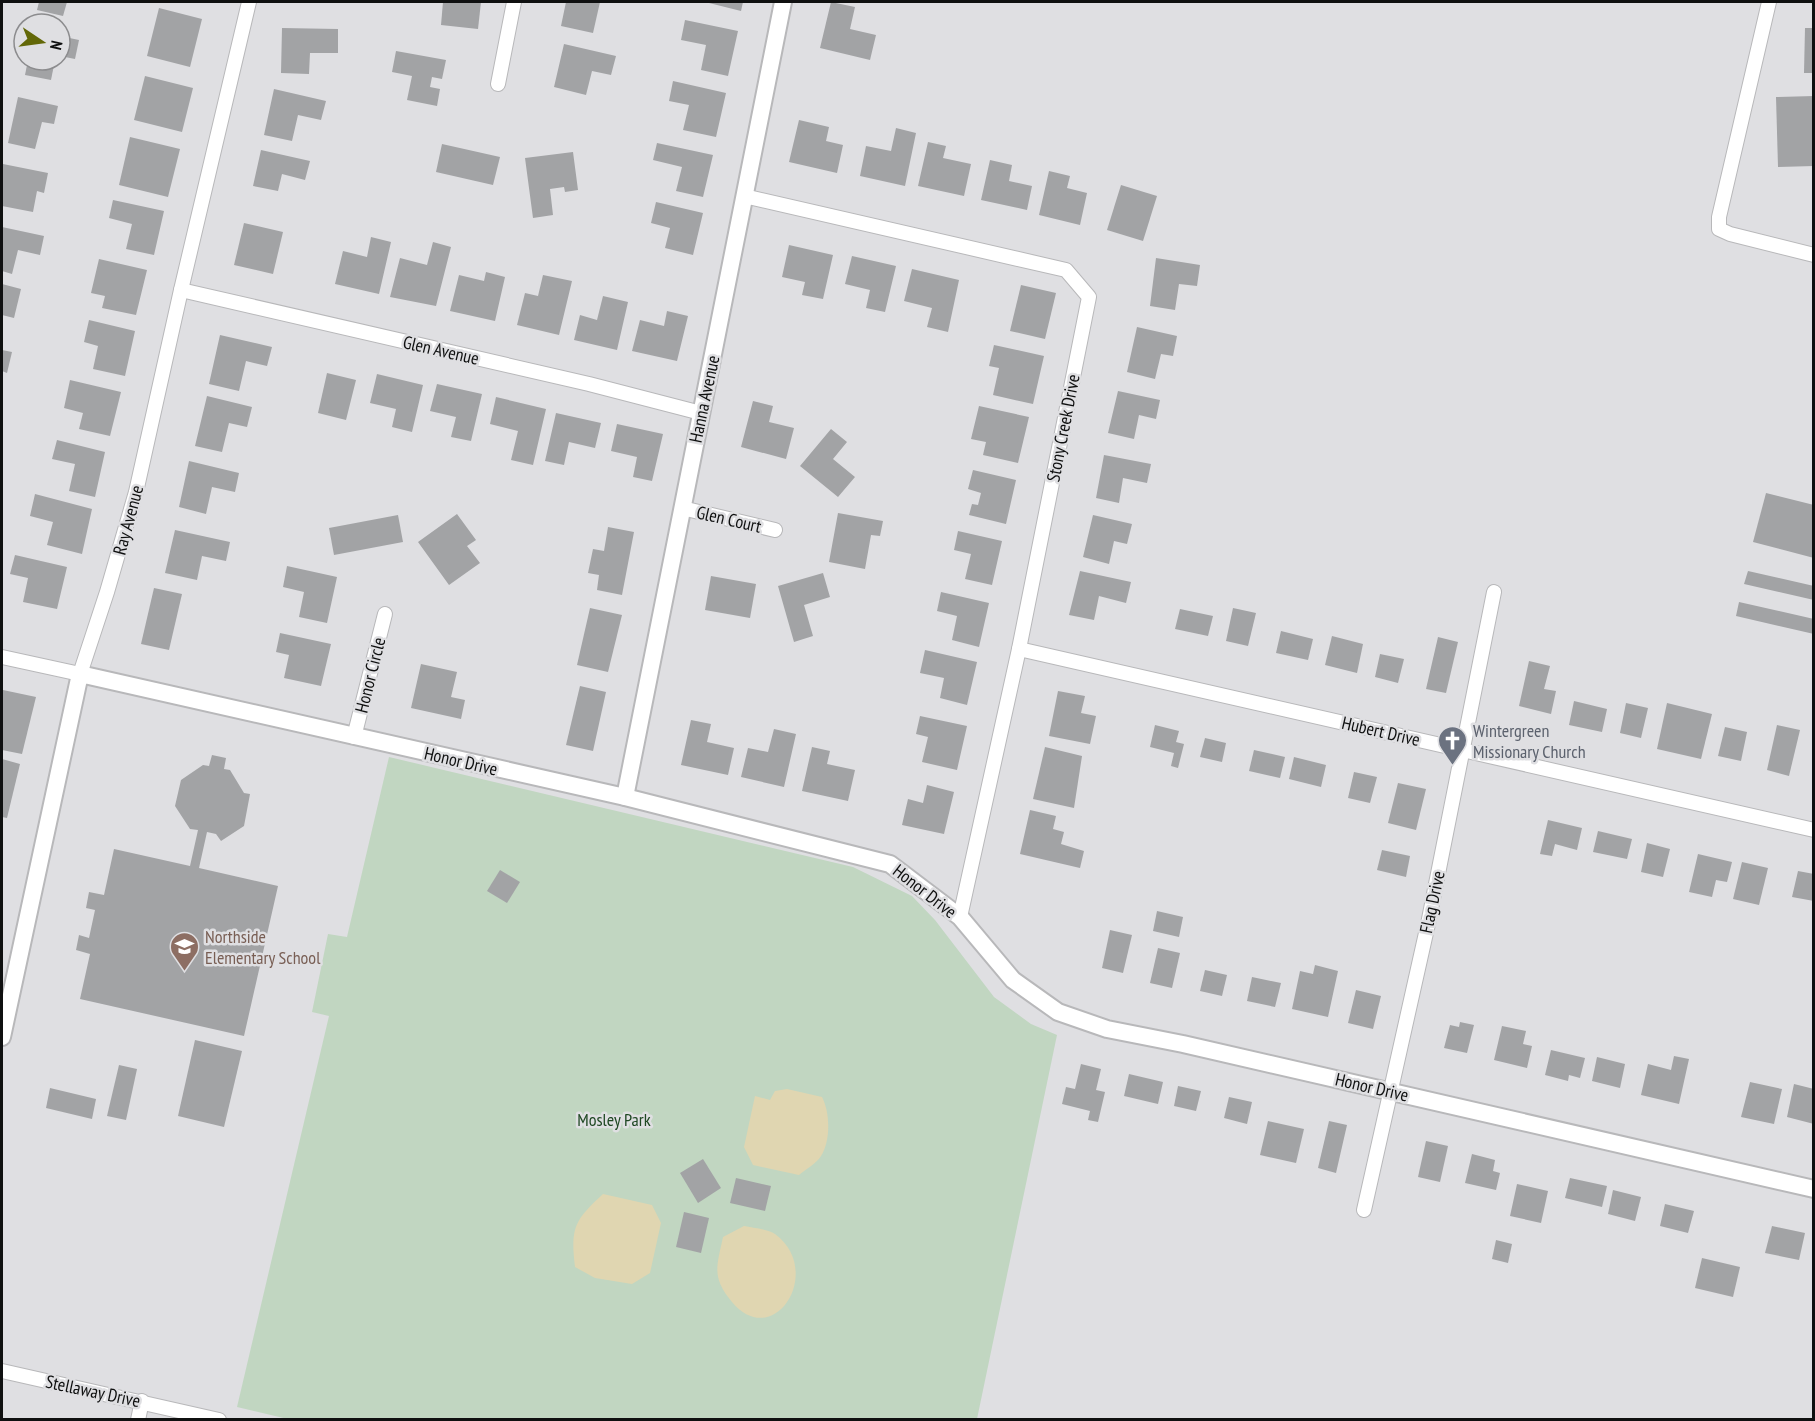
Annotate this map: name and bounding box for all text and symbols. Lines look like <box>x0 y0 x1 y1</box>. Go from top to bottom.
north arrow <box>12 12 72 72</box>
text: N <box>46 39 67 52</box>
street label: Glen Avenue <box>401 330 481 370</box>
street label: Hanna Avenue <box>684 353 724 445</box>
street label: Stony Creek Drive <box>1041 372 1085 484</box>
street label: Ray Avenue <box>108 483 148 557</box>
street label: Glen Court <box>694 500 764 538</box>
street label: Honor Circle <box>350 635 390 715</box>
street label: Hubert Drive <box>1340 711 1422 751</box>
place label: Wintergreen Missionary Church <box>1473 719 1586 763</box>
church icon: Wintergreen Missionary Church <box>1436 724 1468 766</box>
street label: Honor Drive <box>422 741 500 781</box>
street label: Honor Drive <box>889 859 961 923</box>
street label: Flag Drive <box>1414 869 1450 935</box>
place label: Northside Elementary School <box>205 925 321 969</box>
school or university icon: Northside Elementary School <box>168 930 200 972</box>
street label: Honor Drive <box>1333 1067 1411 1107</box>
park label: Mosley Park <box>577 1108 651 1131</box>
street label: Stellaway Drive <box>44 1370 142 1412</box>

